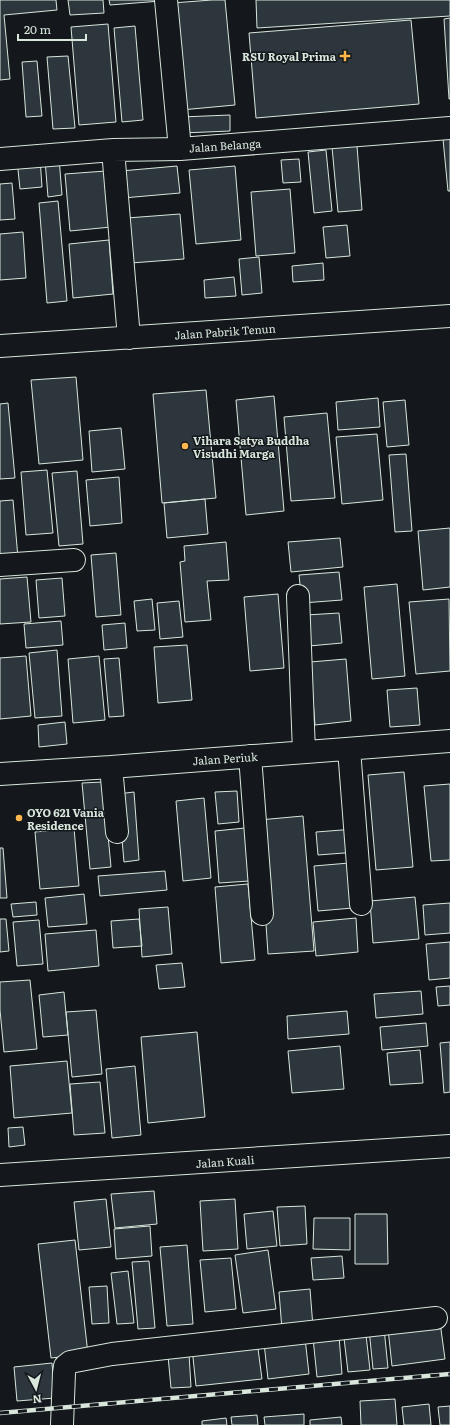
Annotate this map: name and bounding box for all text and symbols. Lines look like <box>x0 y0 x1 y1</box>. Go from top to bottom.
scale bar <box>18 16 86 42</box>
text: 20 m <box>24 20 51 38</box>
place label: RSU Royal Prima <box>242 48 337 64</box>
marker: RSU Royal Prima <box>339 50 351 62</box>
street label: Jalan Belanga <box>188 134 262 155</box>
street label: Jalan Pabrik Tenun <box>174 319 276 343</box>
place label: Vihara Satya Buddha Visudhi Marga <box>193 432 310 461</box>
marker: Vihara Satya Buddha Visudhi Marga <box>180 441 190 451</box>
street label: Jalan Periuk <box>192 748 258 768</box>
place label: OYO 621 Vania Residence <box>27 804 105 833</box>
marker: OYO 621 Vania Residence <box>14 813 24 823</box>
street label: Jalan Kuali <box>195 1151 255 1171</box>
north arrow <box>16 1369 56 1409</box>
text: N <box>32 1391 43 1408</box>

